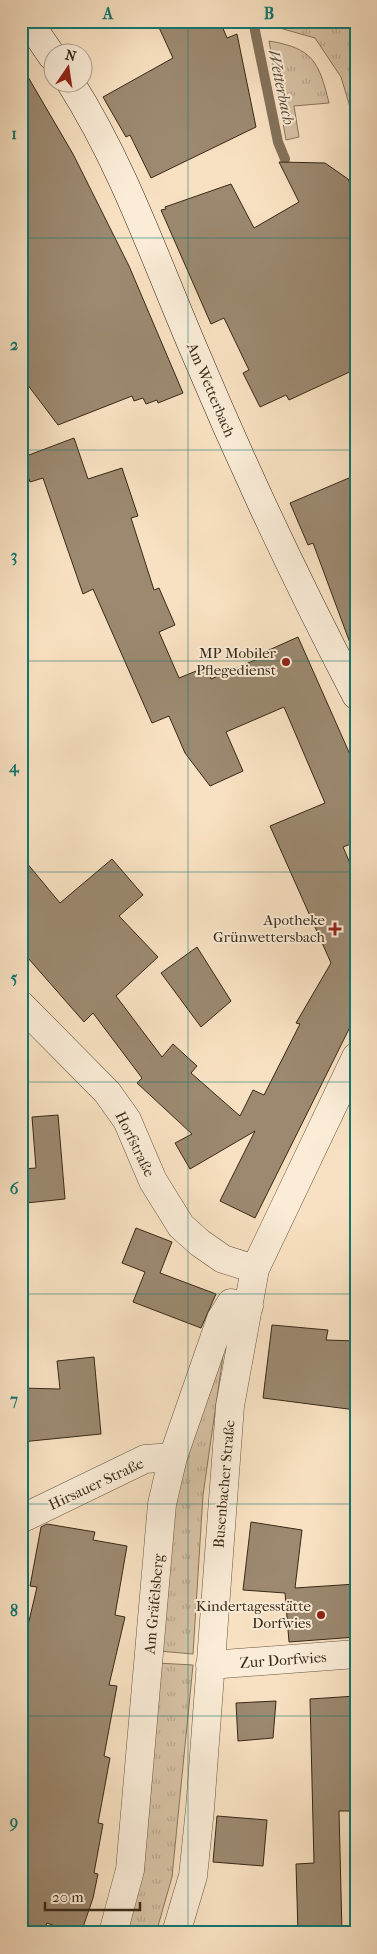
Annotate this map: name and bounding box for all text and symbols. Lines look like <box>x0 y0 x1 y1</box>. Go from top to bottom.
text: A <box>102 4 114 23</box>
text: B <box>264 4 274 23</box>
north arrow <box>42 42 92 92</box>
text: N <box>64 46 78 65</box>
water label: Wetterbach <box>264 48 299 126</box>
text: 1 <box>11 124 17 143</box>
text: 2 <box>10 335 18 354</box>
street label: Am Wetterbach <box>183 339 239 440</box>
text: 3 <box>11 546 17 566</box>
place label: MP Mobiler Pflegedienst <box>196 644 277 679</box>
marker: MP Mobiler Pflegedienst <box>280 656 292 668</box>
text: 4 <box>8 757 20 777</box>
place label: Apotheke Grünwettersbach <box>213 911 326 946</box>
marker: Apotheke Grünwettersbach <box>329 923 341 935</box>
text: 5 <box>11 968 18 987</box>
street label: Horfstraße <box>111 1108 159 1180</box>
text: 6 <box>10 1179 19 1198</box>
text: 7 <box>9 1390 18 1409</box>
street label: Busenbacher Straße <box>209 1419 239 1549</box>
street label: Hirsauer Straße <box>46 1454 147 1514</box>
street label: Am Gräfelsberg <box>141 1552 167 1656</box>
place label: Kindertagesstätte Dorfwies <box>196 1597 312 1632</box>
text: 8 <box>10 1601 18 1620</box>
marker: Kindertagesstätte Dorfwies <box>315 1609 327 1621</box>
street label: Zur Dorfwies <box>239 1648 328 1672</box>
text: 9 <box>9 1812 18 1832</box>
scale bar <box>45 1879 140 1911</box>
text: 20 m <box>52 1888 84 1906</box>

